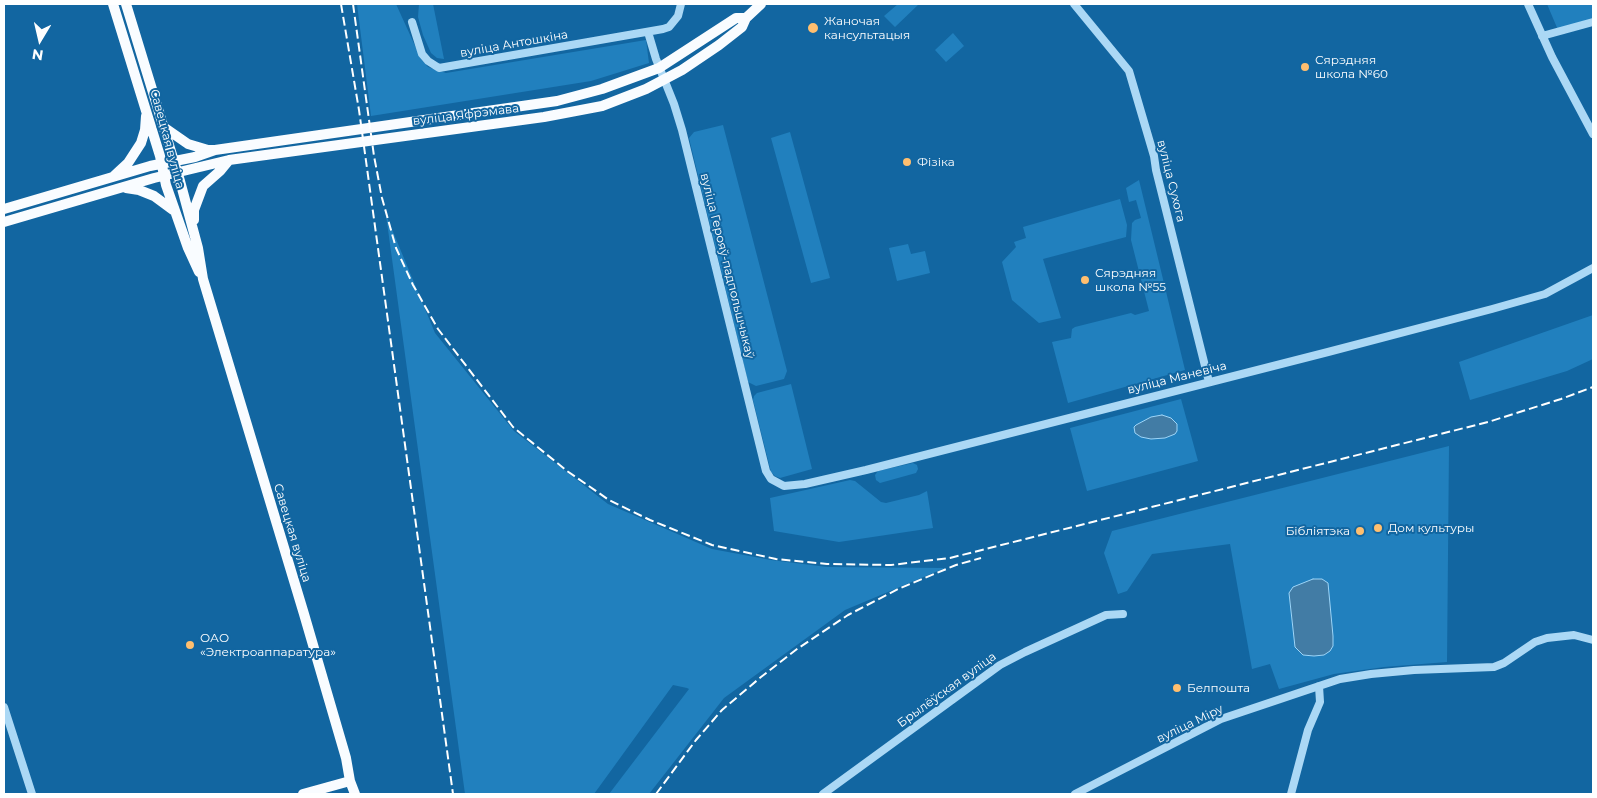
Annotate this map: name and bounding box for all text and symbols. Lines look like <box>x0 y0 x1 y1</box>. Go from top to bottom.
place label: Жаночая кансультацыя <box>824 14 910 42</box>
north arrow <box>15 15 65 65</box>
marker: Жаночая кансультацыя <box>806 21 820 35</box>
street label: вуліца Антошкіна <box>459 27 569 61</box>
text: N <box>31 45 45 65</box>
place label: Сярэдняя школа №60 <box>1315 53 1388 81</box>
marker: Сярэдняя школа №60 <box>1299 61 1311 73</box>
street label: Савецкая вуліца <box>147 88 187 190</box>
street label: вуліца Яфрэмава <box>412 101 520 129</box>
street label: вуліца Сухога <box>1154 138 1188 224</box>
place label: Фізіка <box>917 155 955 169</box>
marker: Фізіка <box>901 156 913 168</box>
street label: вуліца Герояў-падпольшчыкаў <box>697 172 757 360</box>
place label: Сярэдняя школа №55 <box>1095 266 1166 294</box>
marker: Сярэдняя школа №55 <box>1079 274 1091 286</box>
street label: вуліца Маневіча <box>1126 359 1228 397</box>
street label: Савецкая вуліца <box>270 482 314 584</box>
place label: Дом культуры <box>1388 521 1474 535</box>
marker: Дом культуры <box>1372 522 1384 534</box>
place label: Бібліятэка <box>1286 524 1350 538</box>
marker: Бібліятэка <box>1354 525 1366 537</box>
place label: ОАО «Электроаппаратура» <box>200 631 336 659</box>
marker: ОАО «Электроаппаратура» <box>184 639 196 651</box>
street label: Брылёўская вуліца <box>895 649 999 731</box>
place label: Белпошта <box>1187 681 1250 695</box>
marker: Белпошта <box>1171 682 1183 694</box>
street label: вуліца Міру <box>1154 702 1226 746</box>

